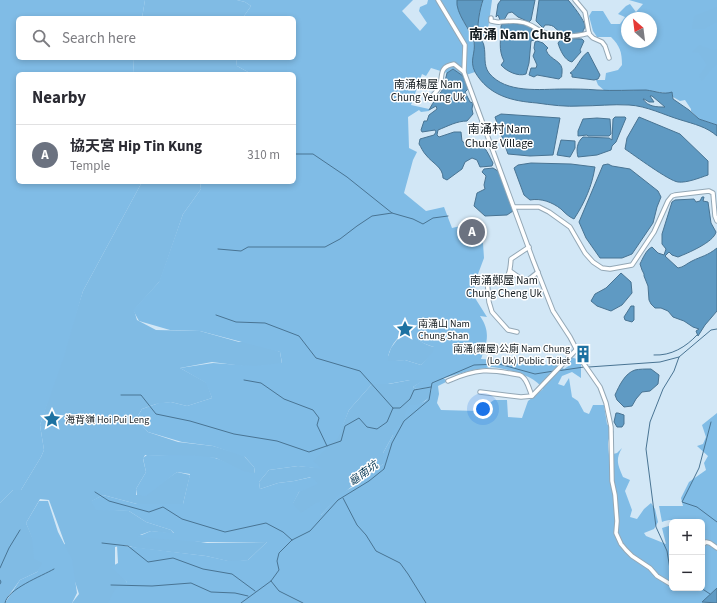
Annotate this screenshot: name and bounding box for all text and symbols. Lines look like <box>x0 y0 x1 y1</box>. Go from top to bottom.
north arrow <box>621 12 657 48</box>
search box <box>16 16 296 60</box>
district label: 南涌 Nam Chung <box>469 25 571 45</box>
icon: search <box>30 27 52 49</box>
text: Search here <box>62 28 136 49</box>
district label: 南涌楊屋 Nam Chung Yeung Uk <box>391 77 466 105</box>
text: Nearby <box>32 86 86 110</box>
district label: 南涌村 Nam Chung Village <box>465 121 533 152</box>
text: 協天宮 Hip Tin Kung <box>70 136 202 157</box>
text: A <box>41 146 49 164</box>
text: 310 m <box>247 146 280 164</box>
text: Temple <box>70 157 110 175</box>
pin: A <box>459 217 485 247</box>
district label: 南涌鄭屋 Nam Chung Cheng Uk <box>466 273 543 301</box>
place label: 南涌山 Nam Chung Shan <box>418 317 470 343</box>
place icon: 南涌山 Nam Chung Shan <box>395 319 415 339</box>
place label: 南涌(羅屋)公廁 Nam Chung (Lo Uk) Public Toilet <box>453 342 571 368</box>
building icon: 南涌(羅屋)公廁 Nam Chung (Lo Uk) Public Toilet <box>573 344 593 364</box>
your location <box>473 399 493 419</box>
place icon: 海背嶺 Hoi Pui Leng <box>42 409 62 429</box>
place label: 海背嶺 Hoi Pui Leng <box>65 413 149 427</box>
water label: 龜南坑 <box>346 456 383 489</box>
map controls <box>669 519 705 591</box>
button: + <box>669 519 705 555</box>
button: − <box>669 555 705 591</box>

